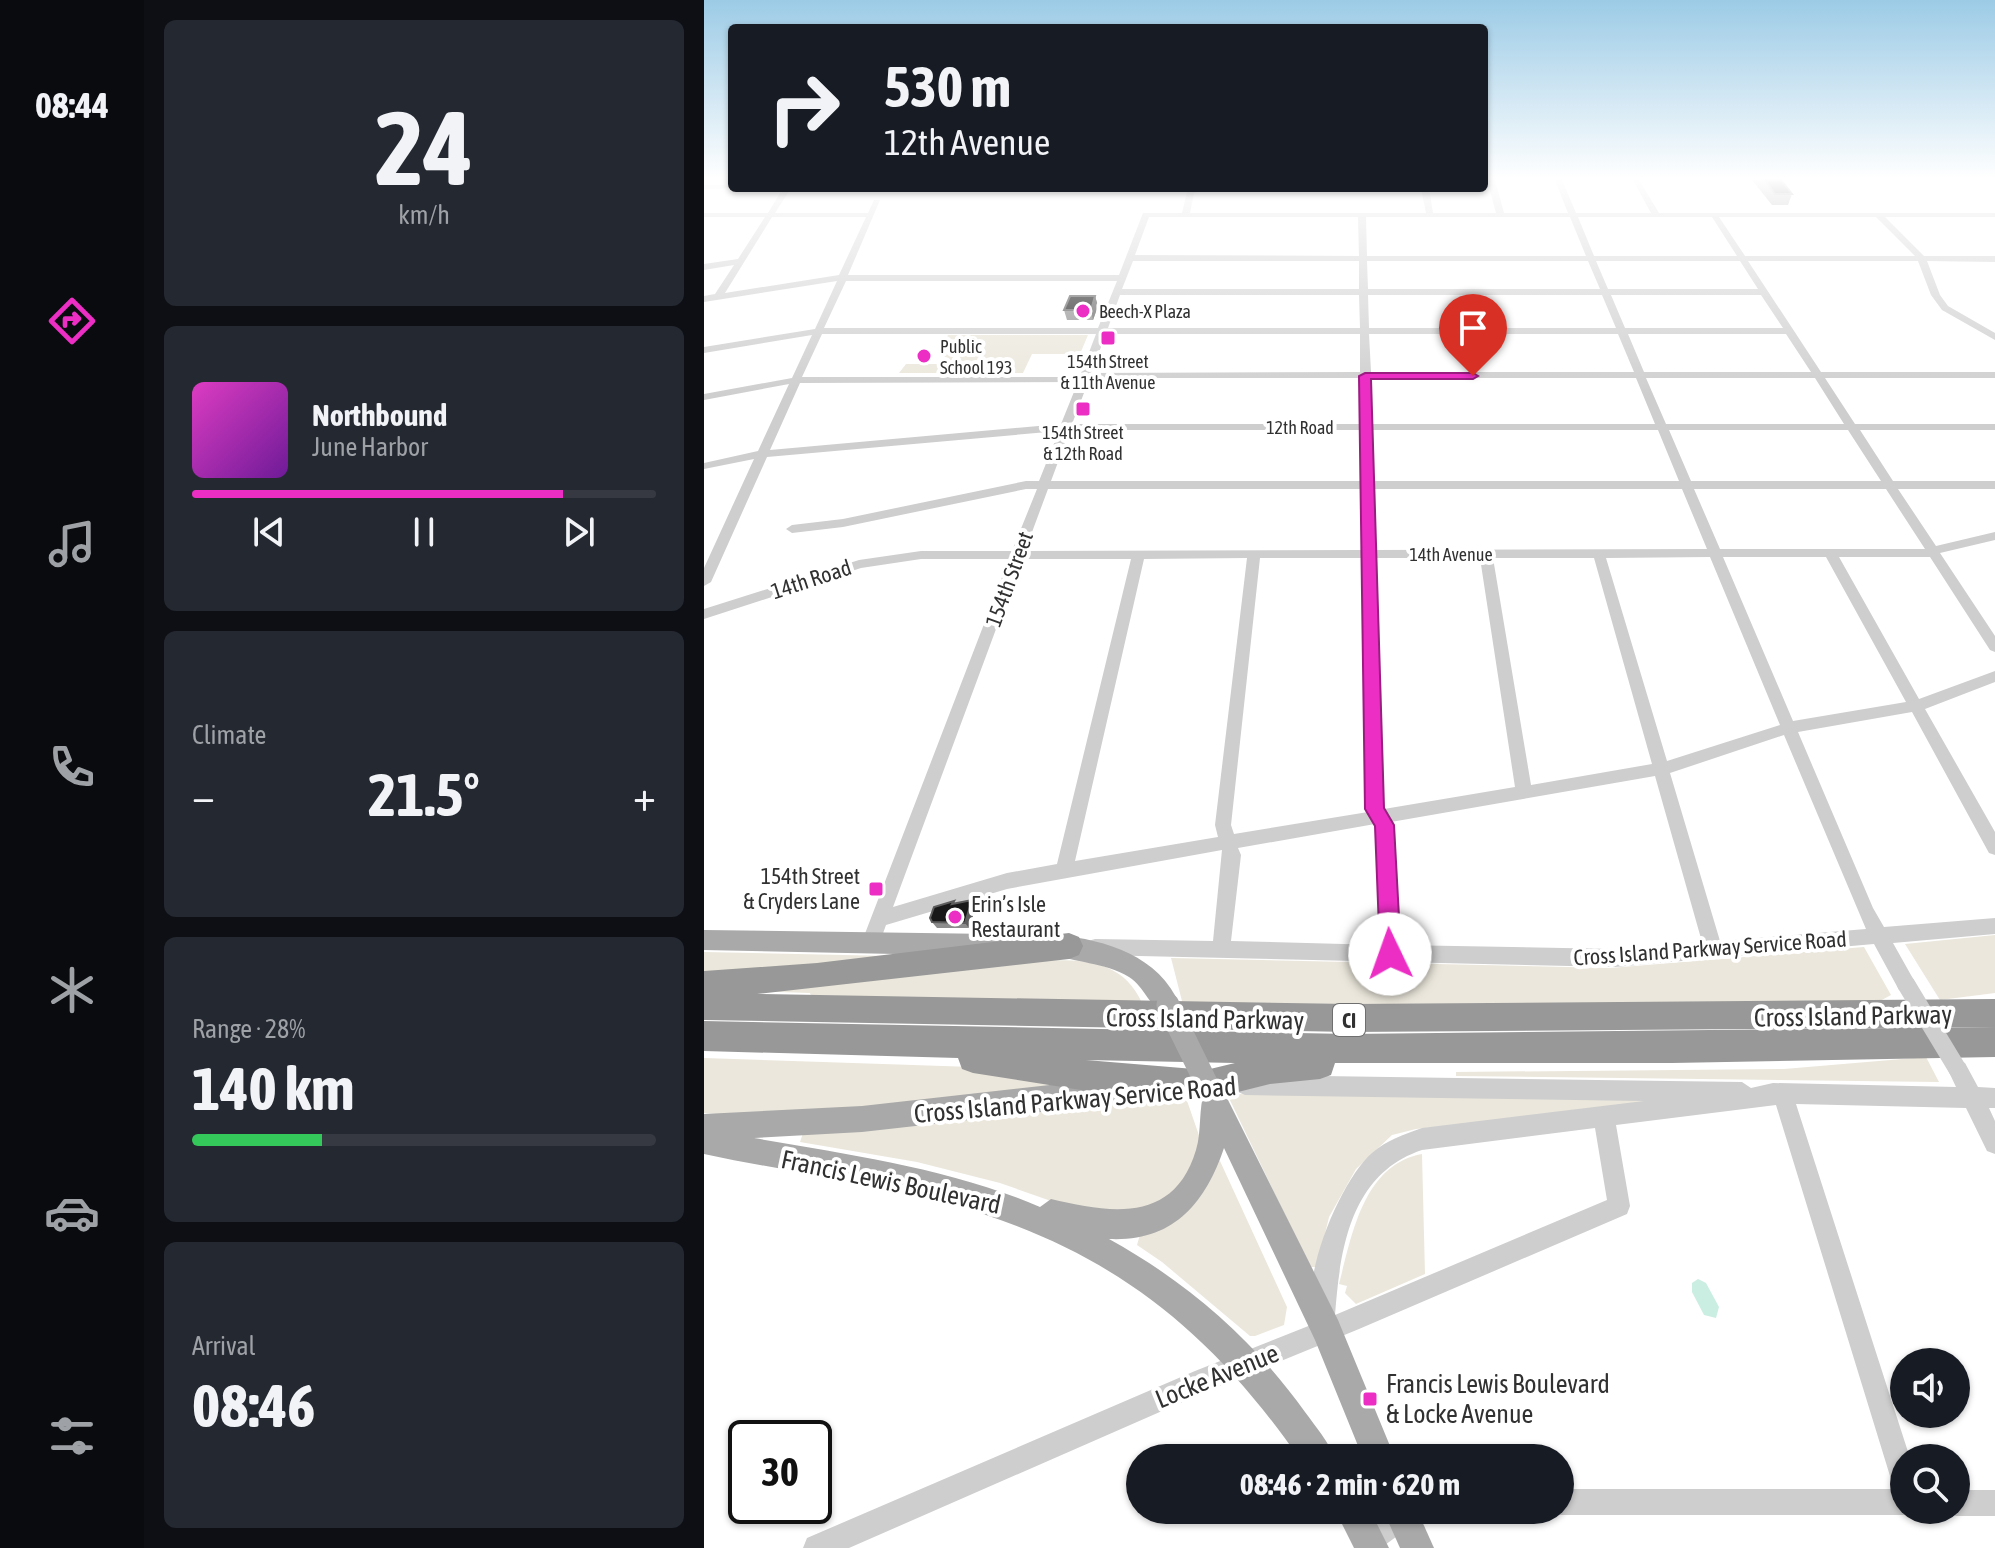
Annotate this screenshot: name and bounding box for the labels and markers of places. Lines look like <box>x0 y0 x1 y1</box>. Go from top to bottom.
pin <box>1439 294 1507 376</box>
place label: Beech-X Plaza <box>1099 301 1191 322</box>
marker: Beech-X Plaza <box>1074 302 1092 320</box>
marker: 154th Street & 11th Avenue <box>1099 329 1117 347</box>
place label: Public School 193 <box>940 336 1013 378</box>
marker: Public School 193 <box>915 347 933 365</box>
place label: 154th Street & 11th Avenue <box>1061 351 1155 393</box>
marker: 154th Street & 12th Road <box>1074 400 1092 418</box>
place label: 154th Street & 12th Road <box>1042 422 1124 464</box>
place label: 154th Street & Cryders Lane <box>743 863 860 914</box>
marker: 154th Street & Cryders Lane <box>867 880 885 898</box>
place label: Erin’s Isle Restaurant <box>971 891 1060 942</box>
marker: Erin’s Isle Restaurant <box>946 908 964 926</box>
place label: Francis Lewis Boulevard & Locke Avenue <box>1386 1369 1610 1429</box>
marker: Francis Lewis Boulevard & Locke Avenue <box>1361 1390 1379 1408</box>

